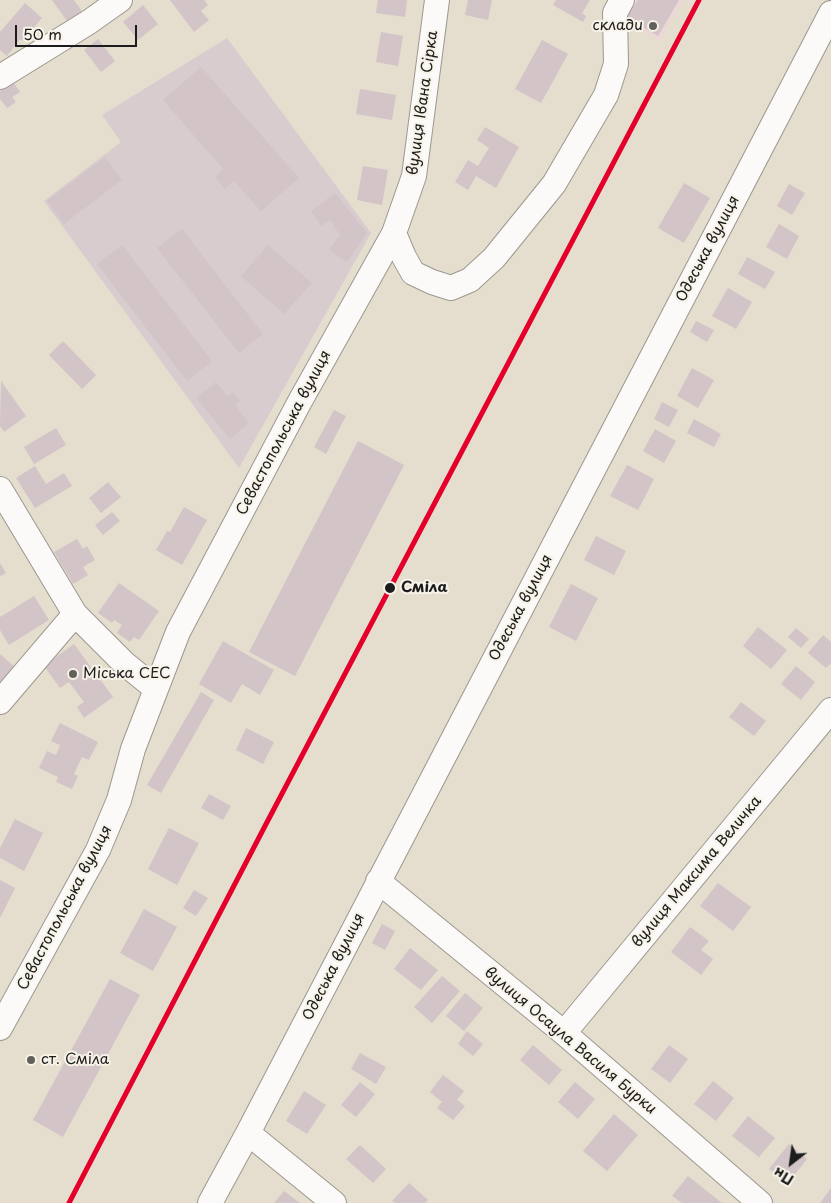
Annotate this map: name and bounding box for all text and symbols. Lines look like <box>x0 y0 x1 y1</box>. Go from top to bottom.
scale bar <box>18 15 140 47</box>
place label: склади <box>592 17 643 35</box>
marker: склади <box>647 20 659 32</box>
text: 50 m <box>23 22 62 45</box>
street label: вулиця Івана Сірка <box>404 29 442 177</box>
street label: Одеська вулиця <box>672 193 744 305</box>
street label: Севастопольська вулиця <box>233 348 335 518</box>
street label: Одеська вулиця <box>485 552 557 664</box>
place label: Сміла <box>401 579 448 597</box>
marker: Сміла <box>383 581 397 595</box>
place label: Міська СЕС <box>83 665 171 683</box>
marker: Міська СЕС <box>67 668 79 680</box>
street label: вулиця Максима Величка <box>628 793 766 951</box>
street label: Севастопольська вулиця <box>14 823 116 993</box>
street label: Одеська вулиця <box>299 910 369 1024</box>
street label: вулиця Осаула Василя Бурки <box>480 964 660 1118</box>
place label: ст. Сміла <box>41 1051 109 1069</box>
marker: ст. Сміла <box>25 1054 37 1066</box>
north arrow <box>766 1138 816 1188</box>
text: Пн <box>769 1162 797 1191</box>

